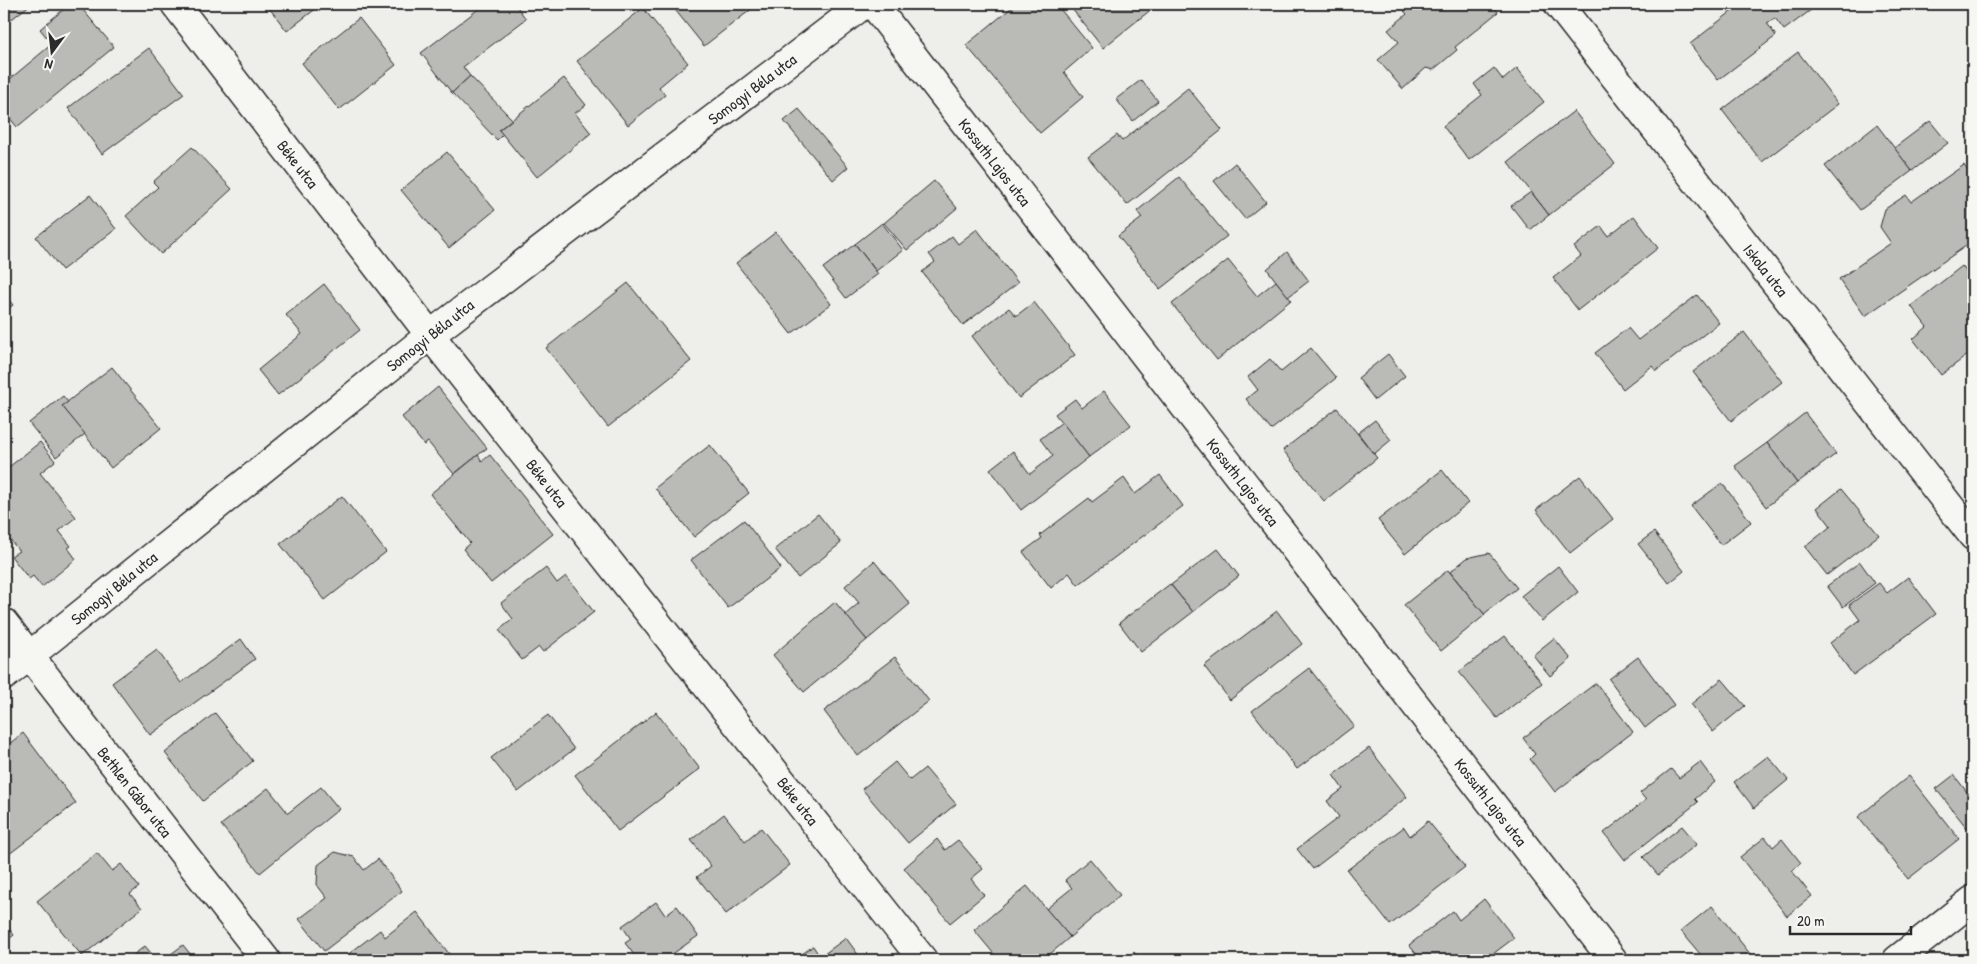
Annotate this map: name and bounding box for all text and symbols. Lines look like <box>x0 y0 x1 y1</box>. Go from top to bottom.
north arrow <box>28 28 78 78</box>
street label: Somogyi Béla utca <box>703 49 801 129</box>
text: N <box>42 55 55 75</box>
street label: Kossuth Lajos utca <box>954 113 1036 211</box>
street label: Béke utca <box>272 135 324 193</box>
street label: Iskola utca <box>1738 239 1794 301</box>
street label: Somogyi Béla utca <box>382 294 478 376</box>
street label: Kossuth Lajos utca <box>1202 433 1284 531</box>
street label: Béke utca <box>521 454 573 512</box>
street label: Somogyi Béla utca <box>66 546 162 630</box>
street label: Bethlen Gábor utca <box>93 742 177 842</box>
street label: Kossuth Lajos utca <box>1450 753 1532 851</box>
street label: Béke utca <box>772 772 824 830</box>
scale bar <box>1790 904 1911 936</box>
text: 20 m <box>1797 910 1824 931</box>

